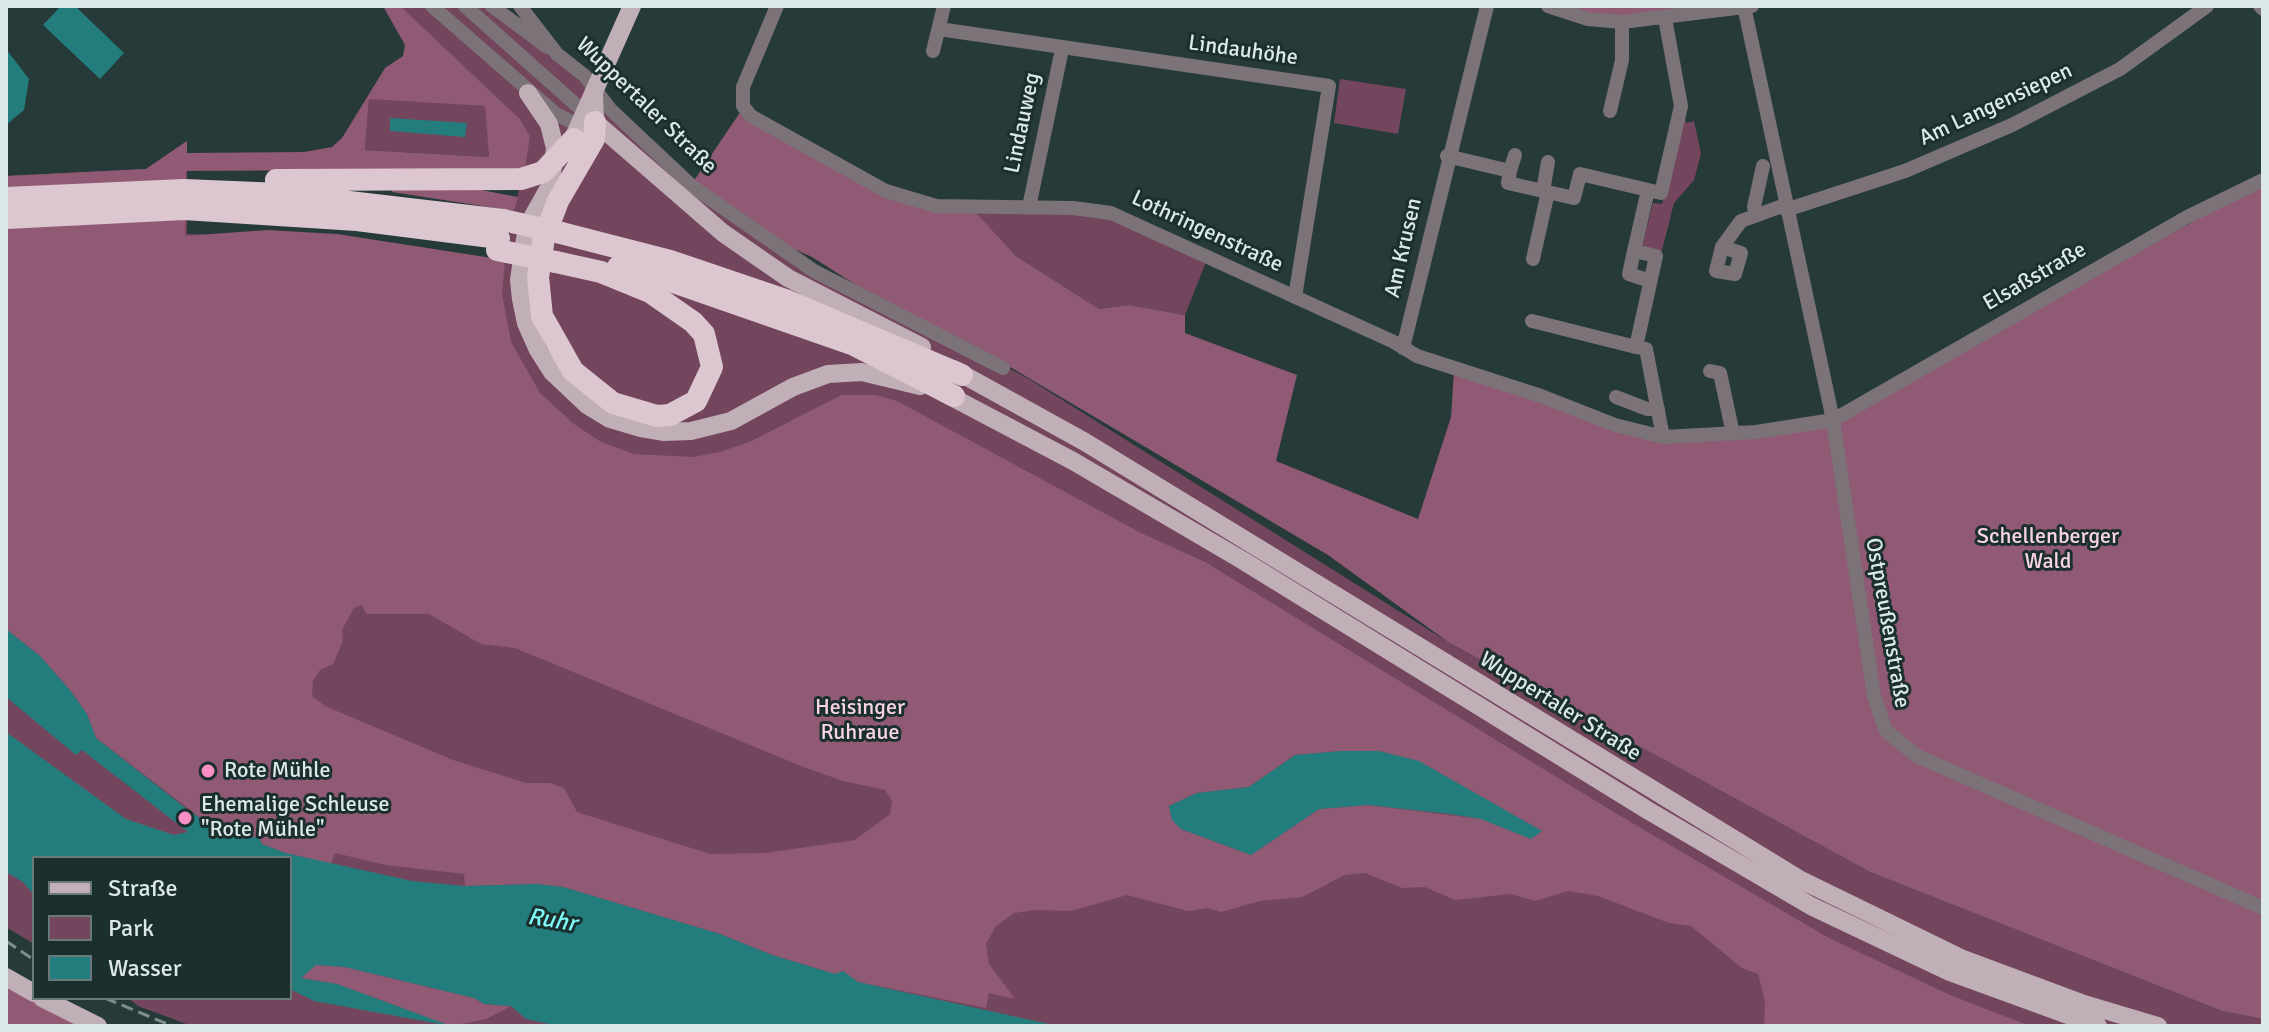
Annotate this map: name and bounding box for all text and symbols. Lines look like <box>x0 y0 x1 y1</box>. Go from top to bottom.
street label: Lindauhöhe <box>1187 30 1299 72</box>
street label: Wuppertaler Straße <box>570 32 722 180</box>
street label: Am Langensiepen <box>1915 58 2077 152</box>
street label: Lindauweg <box>999 70 1047 176</box>
street label: Lothringenstraße <box>1127 185 1287 279</box>
street label: Am Krusen <box>1380 195 1428 301</box>
street label: Elsaßstraße <box>1979 237 2091 317</box>
park label: Schellenberger Wald <box>1977 524 2119 576</box>
street label: Ostpreußenstraße <box>1859 536 1915 710</box>
street label: Wuppertaler Straße <box>1474 647 1646 767</box>
park label: Heisinger Ruhraue <box>815 695 905 746</box>
place label: Rote Mühle <box>224 758 331 784</box>
marker: Rote Mühle <box>199 762 217 780</box>
place label: Ehemalige Schleuse "Rote Mühle" <box>201 792 389 844</box>
marker: Ehemalige Schleuse "Rote Mühle" <box>176 809 194 827</box>
legend <box>32 856 292 1000</box>
text: Straße <box>108 873 178 903</box>
water label: Ruhr <box>526 903 578 939</box>
text: Park <box>108 913 154 943</box>
text: Wasser <box>108 953 182 983</box>

